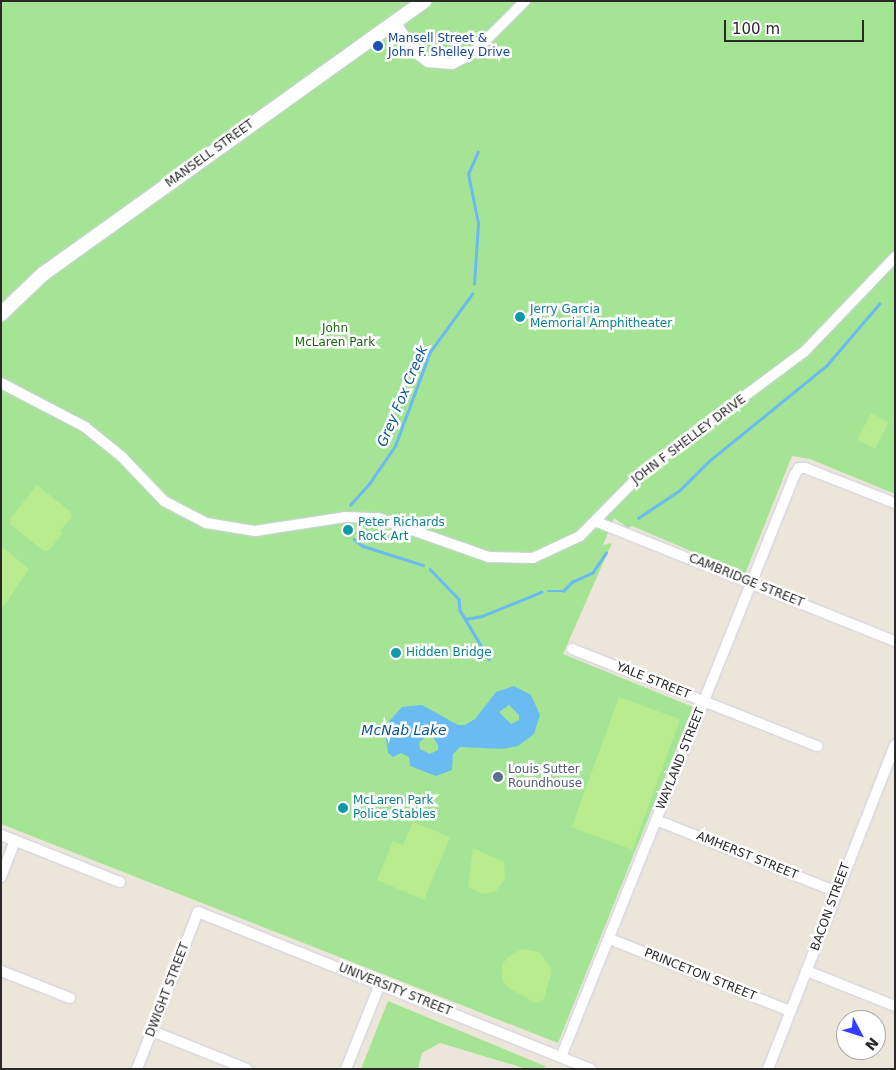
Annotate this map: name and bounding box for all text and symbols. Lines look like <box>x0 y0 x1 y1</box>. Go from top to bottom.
scale bar <box>726 10 866 42</box>
text: 100 m <box>732 20 780 38</box>
place label: Mansell Street & John F. Shelley Drive <box>388 32 510 60</box>
marker: Mansell Street & John F. Shelley Drive <box>372 40 384 52</box>
street label: MANSELL STREET <box>163 117 257 191</box>
place label: Jerry Garcia Memorial Amphitheater <box>530 303 672 331</box>
marker: Jerry Garcia Memorial Amphitheater <box>514 311 526 323</box>
park label: John McLaren Park <box>295 322 375 350</box>
water label: Grey Fox Creek <box>373 343 431 449</box>
street label: JOHN F SHELLEY DRIVE <box>629 393 749 487</box>
place label: Peter Richards Rock Art <box>358 516 445 544</box>
marker: Peter Richards Rock Art <box>342 524 354 536</box>
street label: CAMBRIDGE STREET <box>686 551 806 611</box>
place label: Hidden Bridge <box>406 646 492 660</box>
marker: Hidden Bridge <box>390 647 402 659</box>
street label: YALE STREET <box>614 660 692 702</box>
street label: WAYLAND STREET <box>654 706 708 812</box>
water label: McNab Lake <box>361 722 447 738</box>
place label: Louis Sutter Roundhouse <box>508 763 582 791</box>
marker: Louis Sutter Roundhouse <box>492 771 504 783</box>
place label: McLaren Park Police Stables <box>353 794 436 822</box>
marker: McLaren Park Police Stables <box>337 802 349 814</box>
street label: AMHERST STREET <box>694 829 800 883</box>
street label: BACON STREET <box>808 861 854 953</box>
street label: DWIGHT STREET <box>143 941 193 1039</box>
street label: PRINCETON STREET <box>642 946 758 1004</box>
street label: UNIVERSITY STREET <box>336 961 454 1019</box>
north arrow <box>836 1010 886 1060</box>
text: N <box>862 1034 882 1054</box>

